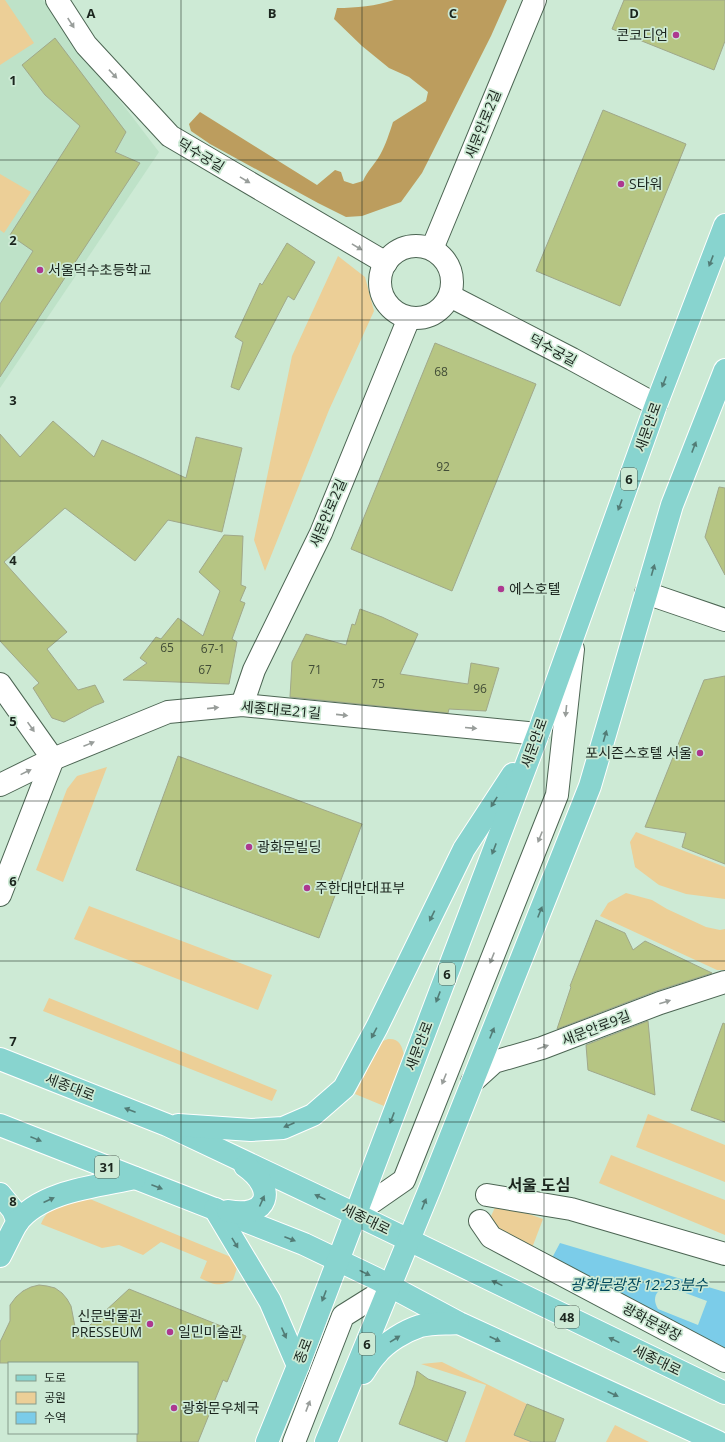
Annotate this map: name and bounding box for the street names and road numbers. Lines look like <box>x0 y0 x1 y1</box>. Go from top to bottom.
street label: 새문안로2길 <box>460 87 505 161</box>
street label: 덕수궁길 <box>174 133 228 176</box>
street label: 덕수궁길 <box>526 329 580 370</box>
street label: 새문안로 <box>630 399 665 454</box>
road number: 6 <box>621 468 637 490</box>
street label: 새문안로2길 <box>305 476 350 550</box>
street label: 세종대로21길 <box>240 697 322 722</box>
street label: 새문안로 <box>516 715 551 770</box>
road number: 6 <box>439 963 455 985</box>
street label: 새문안로9길 <box>559 1006 633 1049</box>
street label: 새문안로 <box>400 1018 437 1073</box>
street label: 세종대로 <box>43 1068 98 1105</box>
road number: 31 <box>95 1156 119 1178</box>
street label: 세종대로 <box>339 1199 394 1238</box>
street label: 광화문광장 <box>619 1298 685 1345</box>
road number: 48 <box>555 1306 579 1328</box>
road number: 6 <box>359 1333 375 1355</box>
street label: 종로 <box>289 1335 316 1366</box>
street label: 세종대로 <box>630 1340 685 1379</box>

